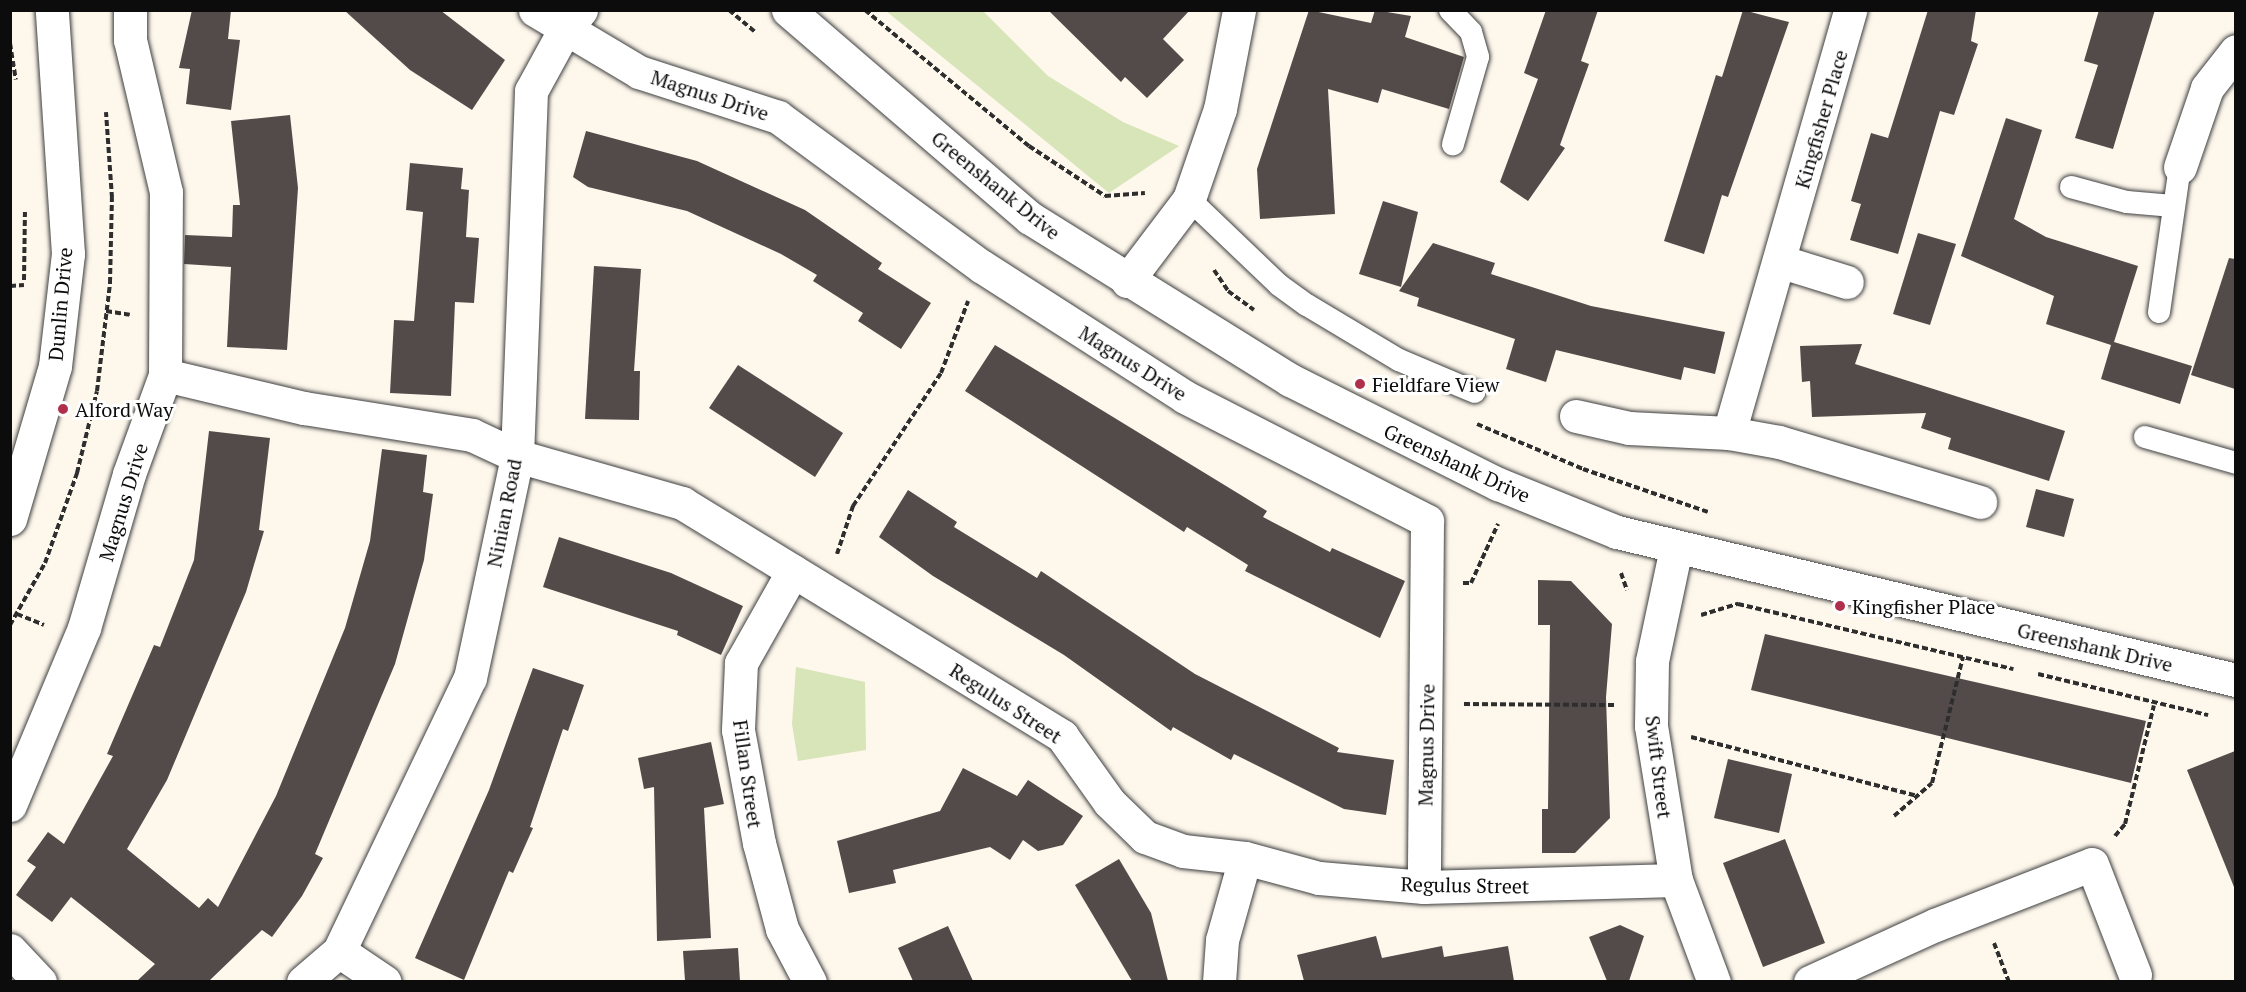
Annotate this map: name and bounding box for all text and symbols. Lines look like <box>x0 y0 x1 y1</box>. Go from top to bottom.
street label: Kingfisher Place <box>1790 47 1852 191</box>
street label: Magnus Drive <box>648 65 772 125</box>
street label: Greenshank Drive <box>927 126 1065 244</box>
street label: Dunlin Drive <box>43 246 77 362</box>
street label: Magnus Drive <box>1075 320 1191 406</box>
place label: Fieldfare View <box>1372 372 1500 396</box>
marker: Fieldfare View <box>1353 377 1367 391</box>
place label: Alford Way <box>75 397 173 421</box>
marker: Alford Way <box>56 402 70 416</box>
street label: Greenshank Drive <box>1380 419 1534 507</box>
street label: Magnus Drive <box>94 440 152 564</box>
street label: Ninian Road <box>482 457 526 569</box>
place label: Kingfisher Place <box>1852 594 1995 618</box>
marker: Kingfisher Place <box>1833 599 1847 613</box>
street label: Greenshank Drive <box>2015 617 2175 677</box>
street label: Regulus Street <box>945 658 1067 748</box>
street label: Magnus Drive <box>1413 684 1439 806</box>
street label: Swift Street <box>1641 714 1677 820</box>
street label: Fillan Street <box>729 718 767 830</box>
street label: Regulus Street <box>1400 872 1530 898</box>

